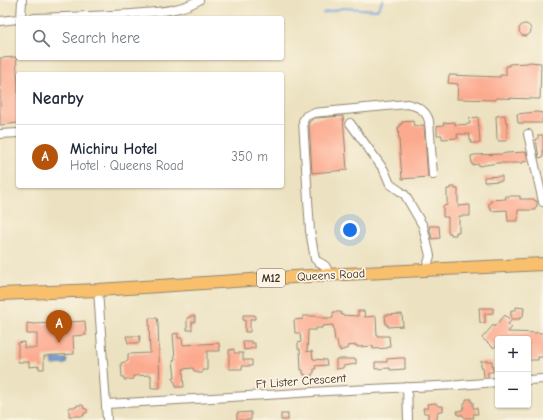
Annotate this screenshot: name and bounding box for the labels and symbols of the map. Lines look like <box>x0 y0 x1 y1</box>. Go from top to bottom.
your location <box>340 220 360 240</box>
street label: Queens Road <box>297 266 365 284</box>
road number: M12 <box>257 269 285 287</box>
pin: A <box>46 310 72 343</box>
street label: Ft Lister Crescent <box>255 371 347 391</box>

